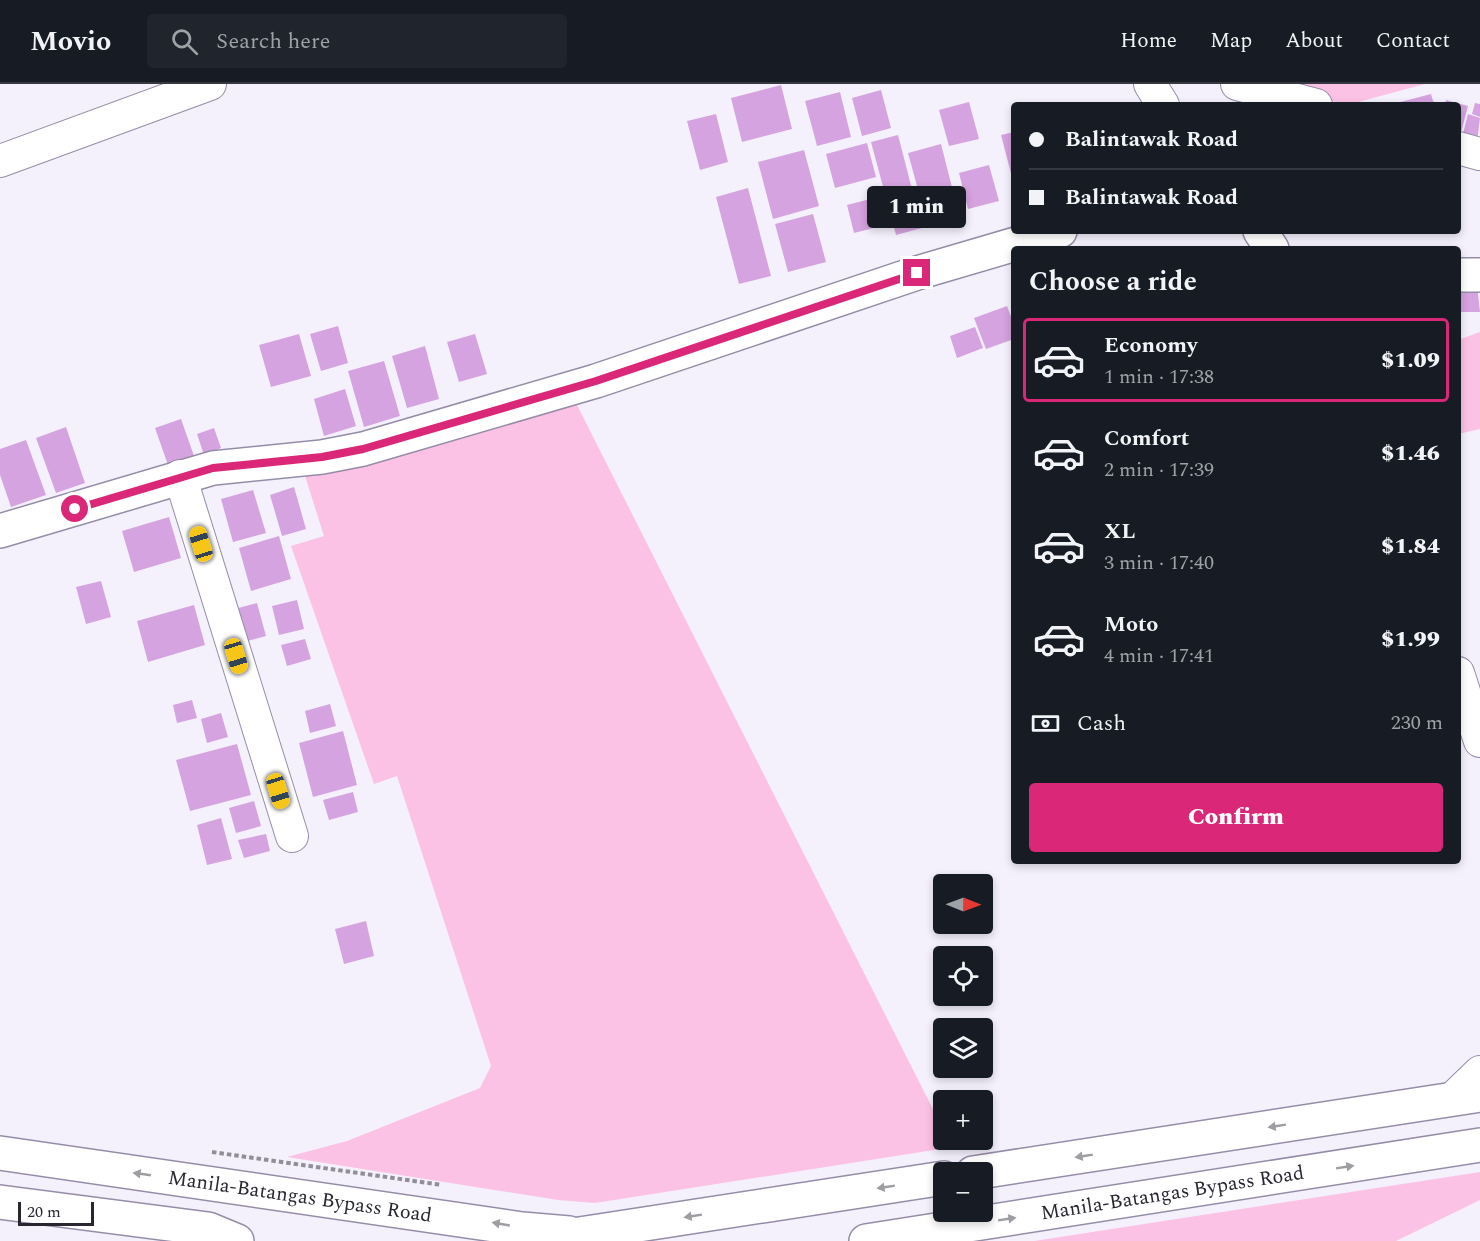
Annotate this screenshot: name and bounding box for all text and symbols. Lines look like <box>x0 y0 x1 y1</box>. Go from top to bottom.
search box <box>147 14 567 68</box>
text: Movio <box>30 20 111 63</box>
icon: search <box>168 25 201 58</box>
text: Search here <box>216 25 330 58</box>
text: Home <box>1120 25 1177 57</box>
text: Map <box>1210 25 1252 57</box>
text: About <box>1285 25 1343 57</box>
text: Contact <box>1376 25 1450 57</box>
text: Balintawak Road <box>1065 123 1238 156</box>
text: Balintawak Road <box>1065 181 1238 214</box>
callout: 1 min <box>868 186 966 228</box>
text: 1 min <box>889 192 944 222</box>
route end <box>903 259 930 286</box>
text: Choose a ride <box>1029 261 1197 303</box>
text: Economy <box>1104 329 1197 362</box>
icon: car <box>1032 333 1086 387</box>
text: $1.09 <box>1381 344 1440 377</box>
text: 1 min · 17:38 <box>1104 362 1214 392</box>
text: Comfort <box>1104 422 1189 455</box>
icon: car <box>1032 426 1086 480</box>
text: $1.46 <box>1381 437 1440 470</box>
text: 2 min · 17:39 <box>1104 455 1214 485</box>
route start <box>61 495 88 522</box>
text: XL <box>1104 515 1135 548</box>
icon: car <box>1032 519 1086 573</box>
car <box>187 524 215 564</box>
text: $1.84 <box>1381 530 1440 563</box>
text: 3 min · 17:40 <box>1104 548 1214 578</box>
text: Moto <box>1104 608 1158 641</box>
icon: car <box>1032 612 1086 666</box>
text: $1.99 <box>1381 623 1440 656</box>
car <box>222 636 250 676</box>
text: 4 min · 17:41 <box>1104 641 1214 671</box>
icon: cash <box>1029 707 1062 740</box>
text: Cash <box>1077 707 1126 740</box>
text: 230 m <box>1391 708 1443 738</box>
car <box>264 771 292 811</box>
button: Confirm <box>1029 783 1443 852</box>
north arrow <box>933 874 993 934</box>
map controls <box>933 874 993 1222</box>
button: locate <box>933 946 993 1006</box>
button: layers <box>933 1018 993 1078</box>
button: + <box>933 1090 993 1150</box>
one-way arrow <box>1267 1121 1286 1130</box>
one-way arrow <box>1075 1151 1094 1160</box>
street label: Manila-Batangas Bypass Road <box>1038 1158 1306 1229</box>
button: − <box>933 1162 993 1222</box>
one-way arrow <box>1335 1162 1354 1171</box>
street label: Manila-Batangas Bypass Road <box>166 1163 434 1231</box>
one-way arrow <box>132 1169 151 1178</box>
one-way arrow <box>876 1182 895 1191</box>
scale bar <box>18 1199 94 1226</box>
text: 20 m <box>27 1200 61 1224</box>
one-way arrow <box>683 1212 702 1221</box>
one-way arrow <box>998 1214 1017 1223</box>
one-way arrow <box>491 1220 510 1229</box>

